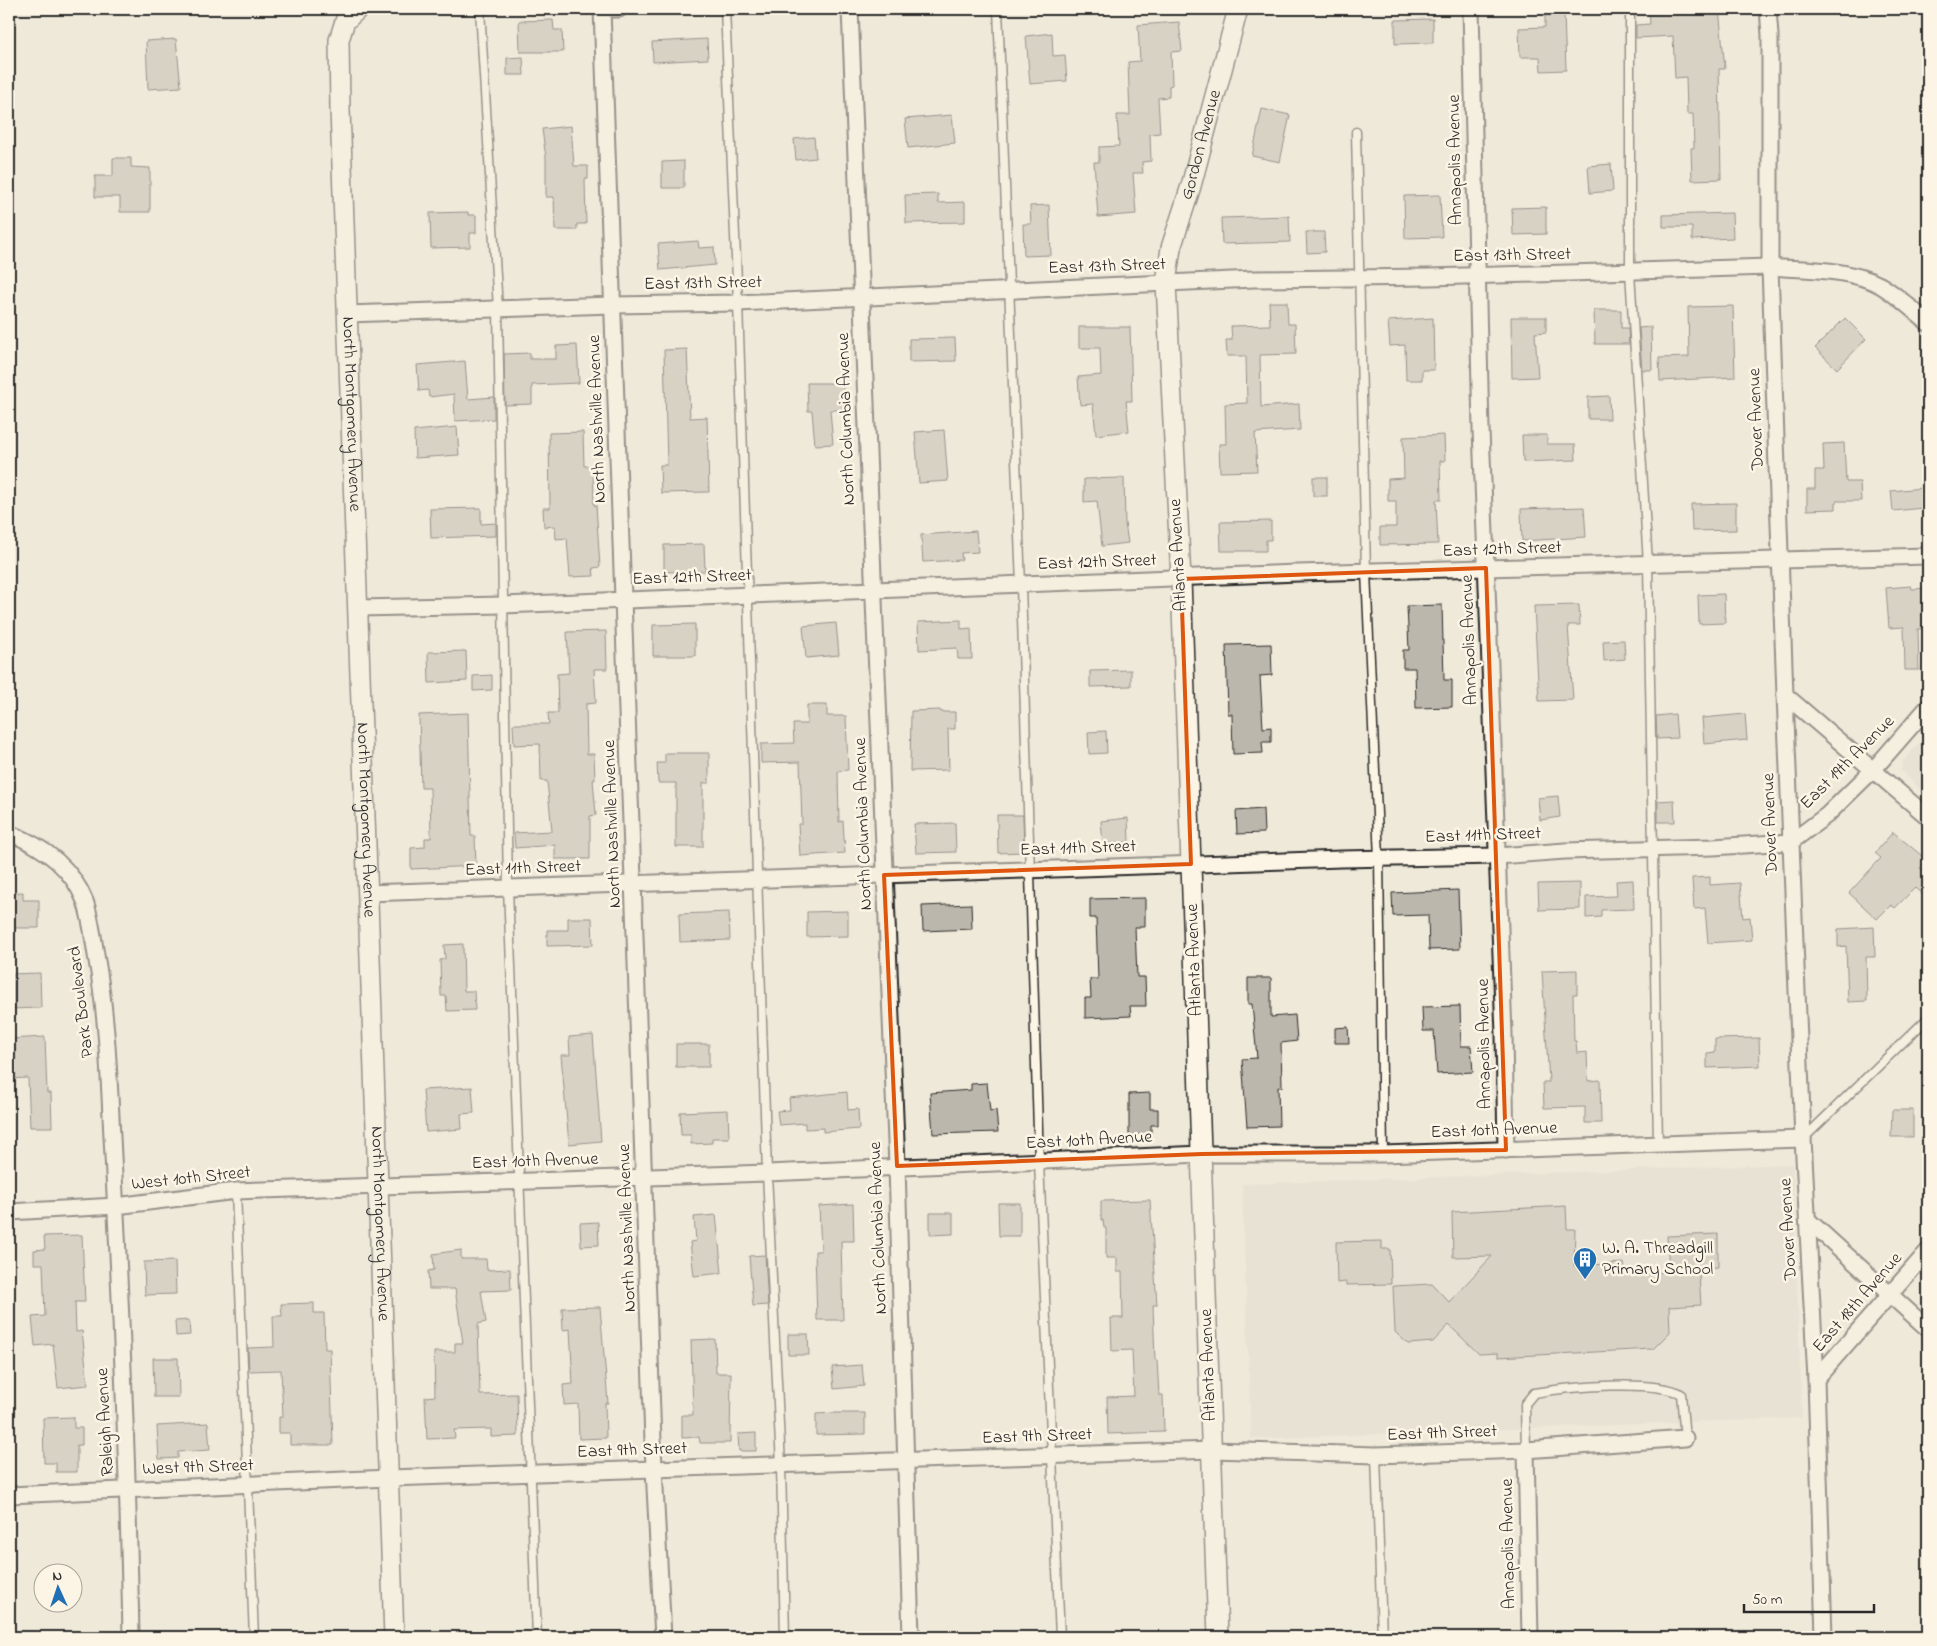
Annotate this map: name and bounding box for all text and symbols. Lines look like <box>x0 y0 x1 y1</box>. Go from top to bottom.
street label: Gordon Avenue <box>1174 86 1229 203</box>
street label: Annapolis Avenue <box>1442 93 1470 226</box>
street label: East 13th Street <box>1453 242 1571 270</box>
street label: East 13th Street <box>1048 252 1166 282</box>
street label: East 13th Street <box>644 270 762 298</box>
street label: North Montgomery Avenue <box>334 316 367 513</box>
street label: North Columbia Avenue <box>831 331 863 506</box>
street label: North Nashville Avenue <box>582 333 614 504</box>
street label: Dover Avenue <box>1742 367 1772 471</box>
street label: Atlanta Avenue <box>1163 497 1195 612</box>
street label: East 12th Street <box>1442 535 1562 565</box>
street label: East 12th Street <box>1037 548 1157 578</box>
street label: East 12th Street <box>632 563 752 593</box>
street label: Annapolis Avenue <box>1455 573 1485 706</box>
street label: East 19th Avenue <box>1795 709 1902 816</box>
street label: North Montgomery Avenue <box>349 722 382 919</box>
street label: North Columbia Avenue <box>848 736 880 911</box>
street label: North Nashville Avenue <box>597 738 629 909</box>
street label: Dover Avenue <box>1756 772 1786 876</box>
street label: East 11th Street <box>1424 821 1542 851</box>
street label: East 11th Street <box>1019 834 1137 864</box>
street label: East 11th Street <box>464 854 582 884</box>
street label: Atlanta Avenue <box>1180 902 1210 1017</box>
street label: Park Boulevard <box>62 945 102 1059</box>
street label: Annapolis Avenue <box>1471 977 1499 1110</box>
street label: East 10th Avenue <box>1430 1116 1559 1146</box>
street label: East 10th Avenue <box>1025 1125 1154 1157</box>
street label: North Montgomery Avenue <box>363 1126 396 1323</box>
street label: North Columbia Avenue <box>863 1140 895 1315</box>
street label: North Nashville Avenue <box>612 1142 644 1313</box>
street label: East 10th Avenue <box>471 1147 600 1177</box>
street label: West 10th Street <box>130 1160 252 1198</box>
street label: Dover Avenue <box>1773 1176 1805 1282</box>
place label: W. A. Threadgill Primary School <box>1602 1236 1713 1283</box>
building icon: W. A. Threadgill Primary School <box>1572 1246 1598 1280</box>
street label: East 18th Avenue <box>1807 1246 1910 1359</box>
street label: Atlanta Avenue <box>1194 1307 1224 1422</box>
street label: Raleigh Avenue <box>90 1366 123 1477</box>
street label: East 9th Street <box>1386 1419 1498 1449</box>
street label: East 9th Street <box>981 1422 1093 1452</box>
street label: East 9th Street <box>576 1436 688 1466</box>
street label: West 9th Street <box>142 1453 254 1483</box>
street label: Annapolis Avenue <box>1495 1477 1523 1610</box>
north arrow <box>32 1564 82 1614</box>
text: N <box>52 1566 63 1587</box>
scale bar <box>1744 1581 1874 1613</box>
text: 50 m <box>1752 1589 1783 1611</box>

